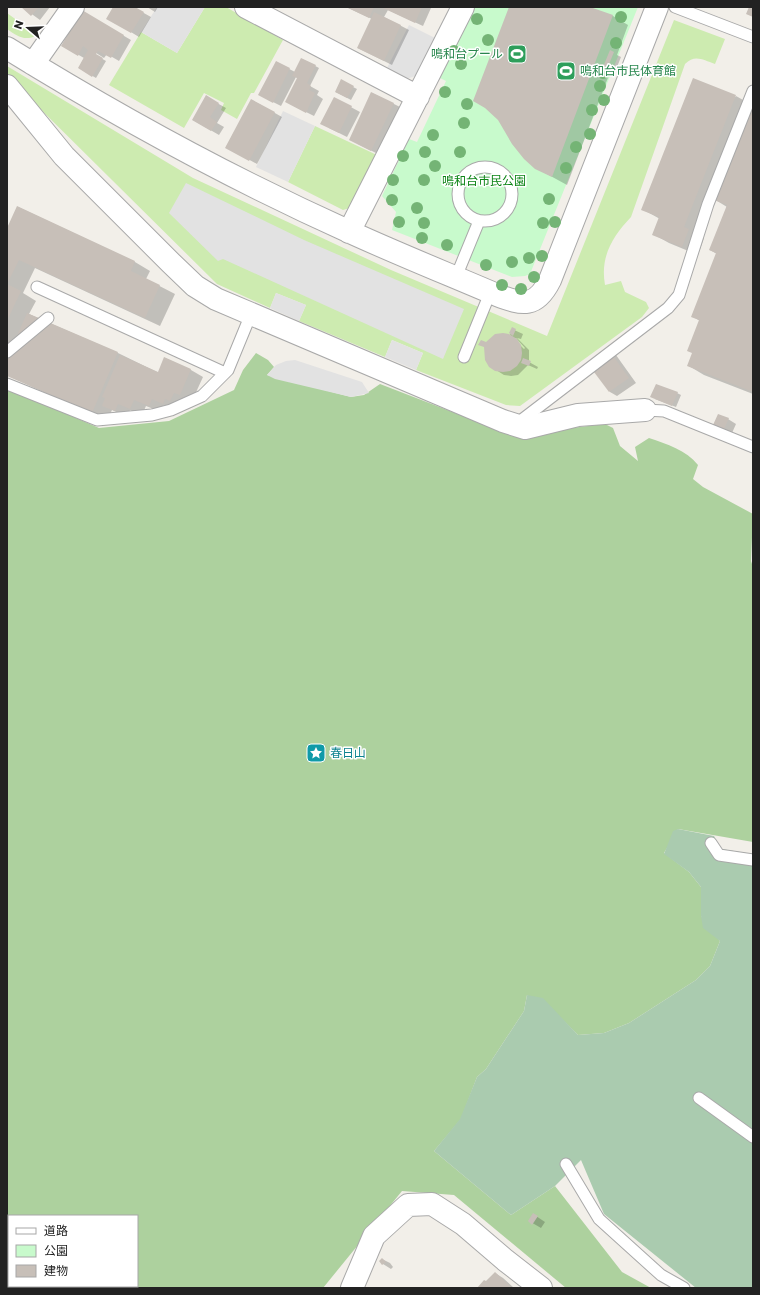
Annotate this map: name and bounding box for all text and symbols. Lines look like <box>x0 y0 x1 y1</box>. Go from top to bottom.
north arrow <box>8 8 48 48</box>
text: N <box>10 18 27 31</box>
sports icon: 鳴和台プール <box>506 43 528 65</box>
place label: 鳴和台プール <box>431 45 503 62</box>
sports icon: 鳴和台市民体育館 <box>555 60 577 82</box>
place label: 鳴和台市民体育館 <box>580 62 676 79</box>
park label: 鳴和台市民公園 <box>442 172 526 189</box>
place icon: 春日山 <box>305 742 327 764</box>
place label: 春日山 <box>330 744 366 761</box>
legend <box>8 1215 138 1287</box>
text: 道路 <box>44 1222 68 1239</box>
text: 公園 <box>44 1242 68 1259</box>
text: 建物 <box>44 1262 68 1279</box>

